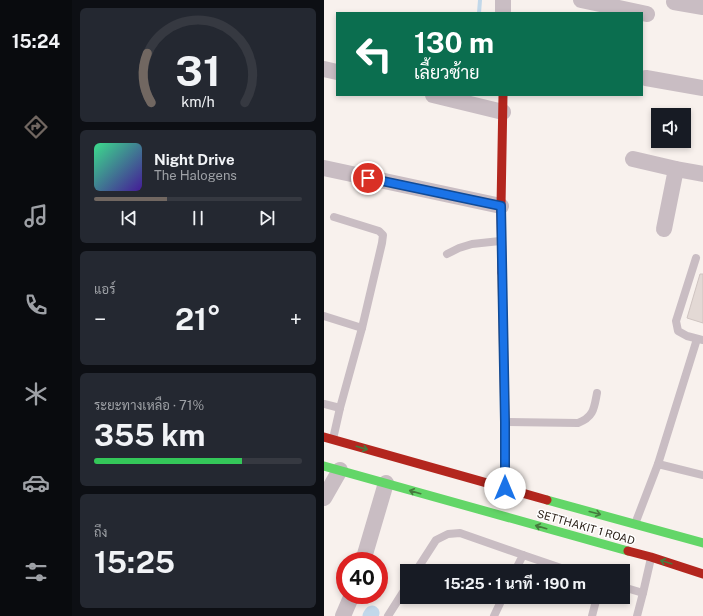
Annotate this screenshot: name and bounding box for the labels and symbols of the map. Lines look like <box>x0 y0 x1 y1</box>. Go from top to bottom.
pin <box>351 161 385 195</box>
one-way arrow <box>355 445 368 452</box>
position arrow <box>484 467 526 509</box>
one-way arrow <box>409 488 422 495</box>
street label: SETTHAKIT 1 ROAD <box>536 507 637 547</box>
one-way arrow <box>588 510 601 517</box>
one-way arrow <box>534 522 547 530</box>
speed limit sign: 40 <box>336 552 388 604</box>
one-way arrow <box>659 558 672 565</box>

